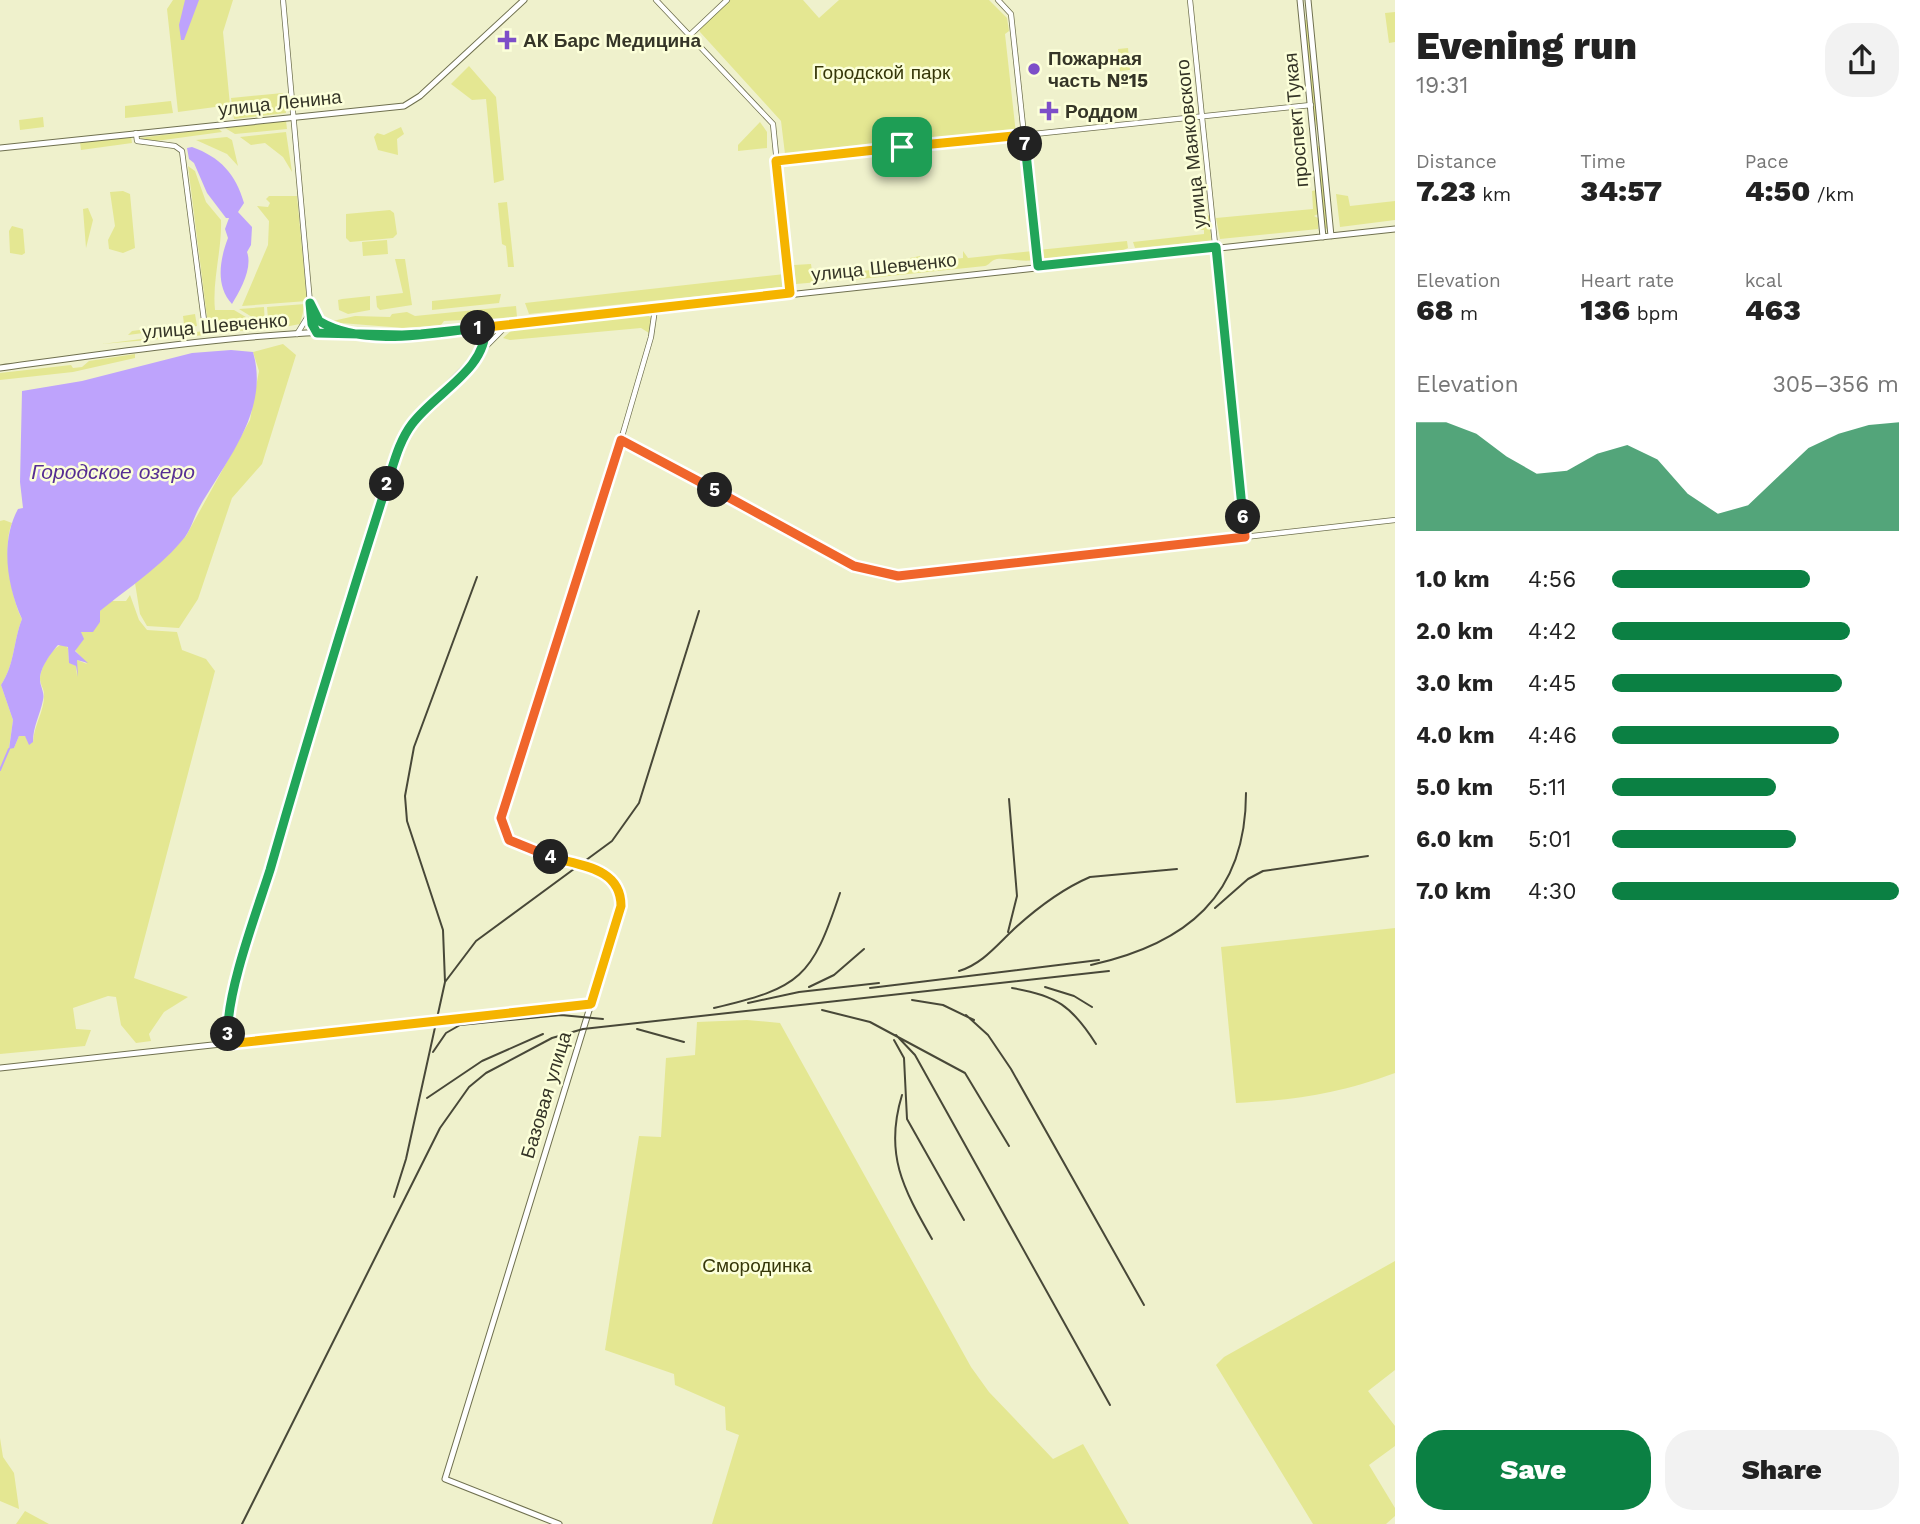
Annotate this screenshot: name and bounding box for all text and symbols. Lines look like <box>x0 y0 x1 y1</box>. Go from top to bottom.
button: share <box>1825 23 1899 97</box>
text: Evening run <box>1416 24 1637 68</box>
place label: АК Барс Медицина <box>523 29 702 52</box>
marker: АК Барс Медицина <box>497 30 517 50</box>
place label: Пожарная часть №15 <box>1048 47 1148 92</box>
street label: проспект Тукая <box>1279 52 1313 188</box>
street label: улица Маяковского <box>1171 58 1211 230</box>
park label: Городской парк <box>814 61 951 84</box>
marker: Пожарная часть №15 <box>1026 61 1042 77</box>
text: 19:31 <box>1416 72 1468 99</box>
street label: улица Ленина <box>217 85 343 121</box>
place label: Роддом <box>1065 100 1138 123</box>
marker: Роддом <box>1039 101 1059 121</box>
pin <box>872 117 932 177</box>
pin: 7 <box>1007 127 1042 162</box>
icon: arrive <box>883 128 921 166</box>
text: 7 <box>1019 132 1030 155</box>
text: Distance <box>1416 150 1497 173</box>
text: Time <box>1580 150 1626 173</box>
text: Pace <box>1745 150 1789 173</box>
text: 7.23 <box>1416 173 1476 208</box>
text: 34:57 <box>1580 173 1662 208</box>
text: 4:50 <box>1745 173 1811 208</box>
text: km <box>1476 183 1511 206</box>
text: /km <box>1811 183 1854 206</box>
street label: улица Шевченко <box>810 248 958 286</box>
text: Elevation <box>1416 269 1501 292</box>
text: Heart rate <box>1580 269 1674 292</box>
text: kcal <box>1745 269 1782 292</box>
text: 68 <box>1416 292 1454 327</box>
text: 136 <box>1580 292 1630 327</box>
text: 463 <box>1745 292 1801 327</box>
text: m <box>1454 302 1478 325</box>
text: bpm <box>1630 302 1679 325</box>
street label: улица Шевченко <box>141 308 289 344</box>
pin: 1 <box>461 310 496 346</box>
text: 1 <box>473 316 482 339</box>
text: Elevation <box>1416 371 1519 398</box>
text: 305–356 m <box>1772 371 1899 398</box>
water label: Городское озеро <box>31 459 195 484</box>
pin: 2 <box>370 466 404 502</box>
text: 2 <box>381 472 392 495</box>
pin: 5 <box>698 472 732 508</box>
text: 5 <box>709 478 720 501</box>
pin: 6 <box>1226 500 1260 534</box>
text: 6 <box>1237 505 1248 528</box>
text: 1.0 km <box>1416 566 1490 593</box>
text: 4:56 <box>1528 566 1576 593</box>
text: 2.0 km <box>1416 618 1494 645</box>
text: 4:42 <box>1528 618 1576 645</box>
text: 3.0 km <box>1416 670 1493 697</box>
text: 4:45 <box>1528 670 1576 697</box>
text: 4.0 km <box>1416 722 1495 749</box>
text: 4:46 <box>1528 722 1577 749</box>
text: 5.0 km <box>1416 774 1493 801</box>
text: 5:11 <box>1528 774 1566 801</box>
text: 6.0 km <box>1416 826 1494 853</box>
text: 5:01 <box>1528 826 1571 853</box>
pin: 4 <box>534 840 568 874</box>
text: 4 <box>544 845 557 868</box>
text: 7.0 km <box>1416 878 1491 905</box>
text: 4:30 <box>1528 878 1577 905</box>
pin: 3 <box>210 1016 246 1052</box>
text: 3 <box>222 1022 233 1045</box>
street label: Базовая улица <box>516 1028 576 1161</box>
park label: Смородинка <box>702 1254 812 1277</box>
button: Save <box>1416 1430 1651 1510</box>
button: Share <box>1665 1430 1899 1510</box>

